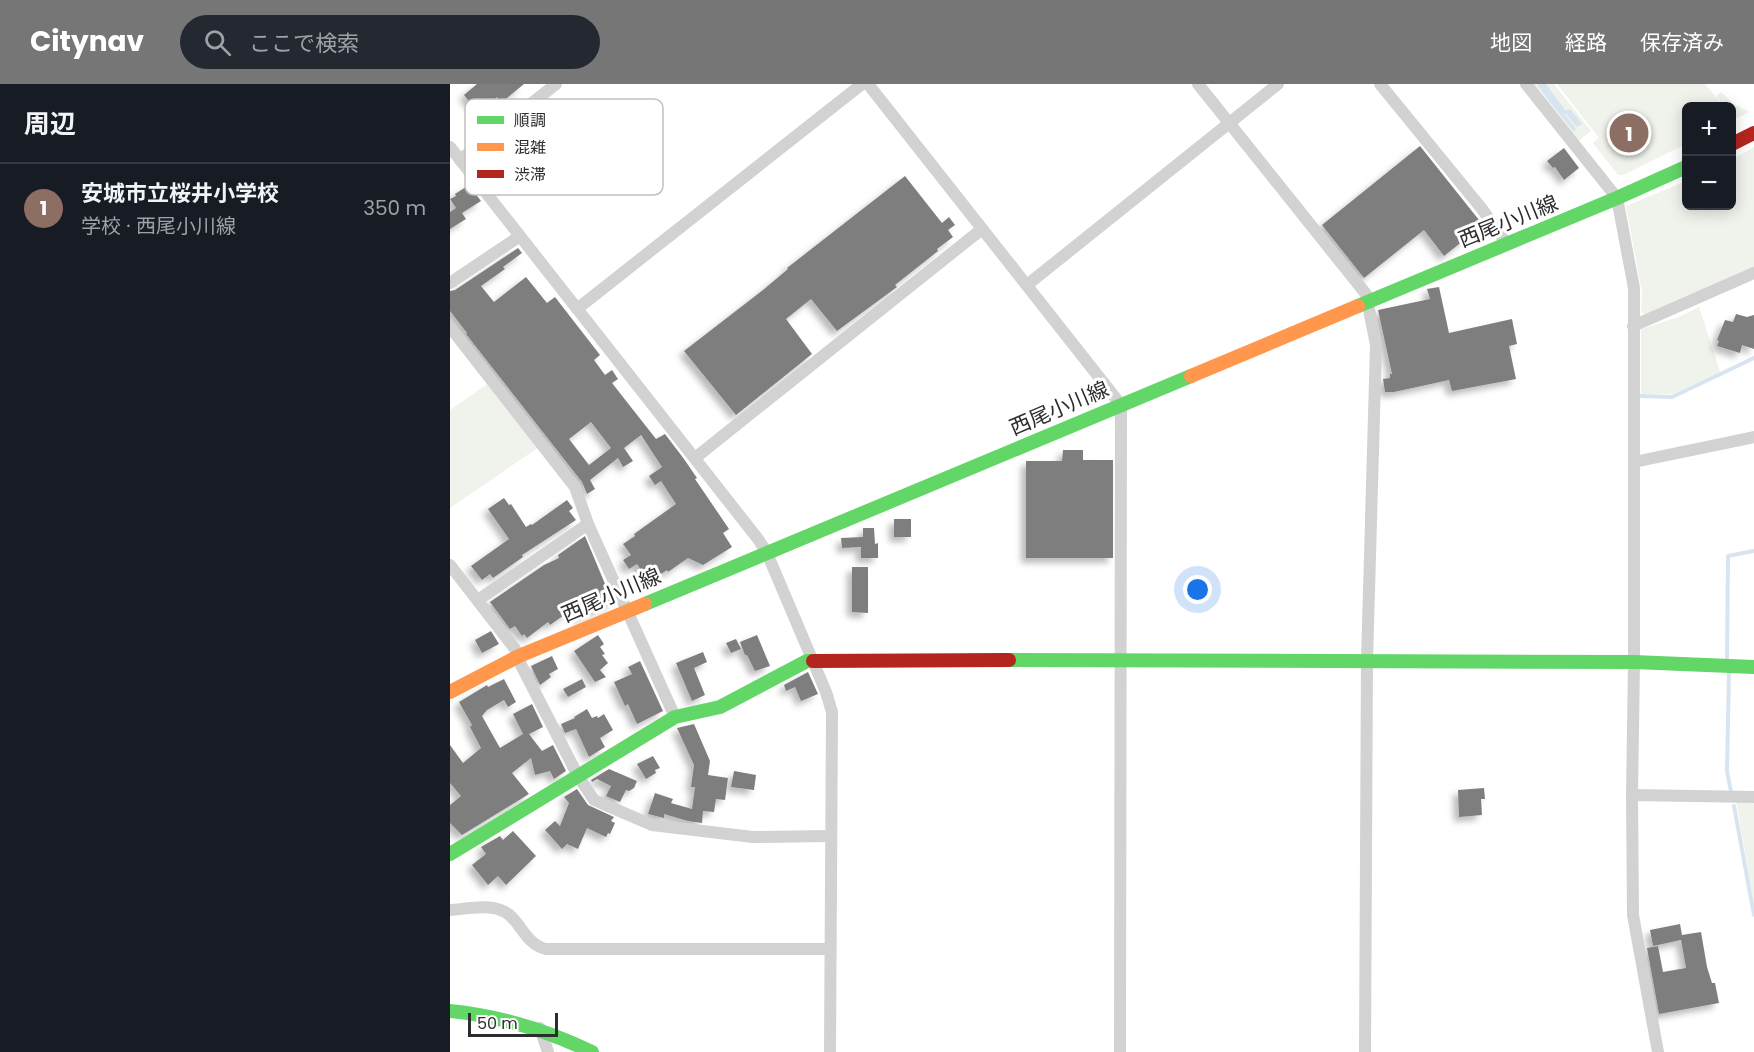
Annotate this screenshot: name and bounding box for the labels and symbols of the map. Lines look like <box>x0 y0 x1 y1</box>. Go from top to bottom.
legend <box>465 99 663 195</box>
text: 順調 <box>514 109 546 132</box>
pin: 1 <box>1610 110 1648 156</box>
text: 混雑 <box>514 136 546 159</box>
text: 渋滞 <box>514 163 546 186</box>
street label: 西尾小川線 <box>1454 188 1562 254</box>
street label: 西尾小川線 <box>1005 374 1113 442</box>
street label: 西尾小川線 <box>557 561 665 629</box>
your location <box>1183 575 1212 604</box>
scale bar <box>468 1010 558 1038</box>

